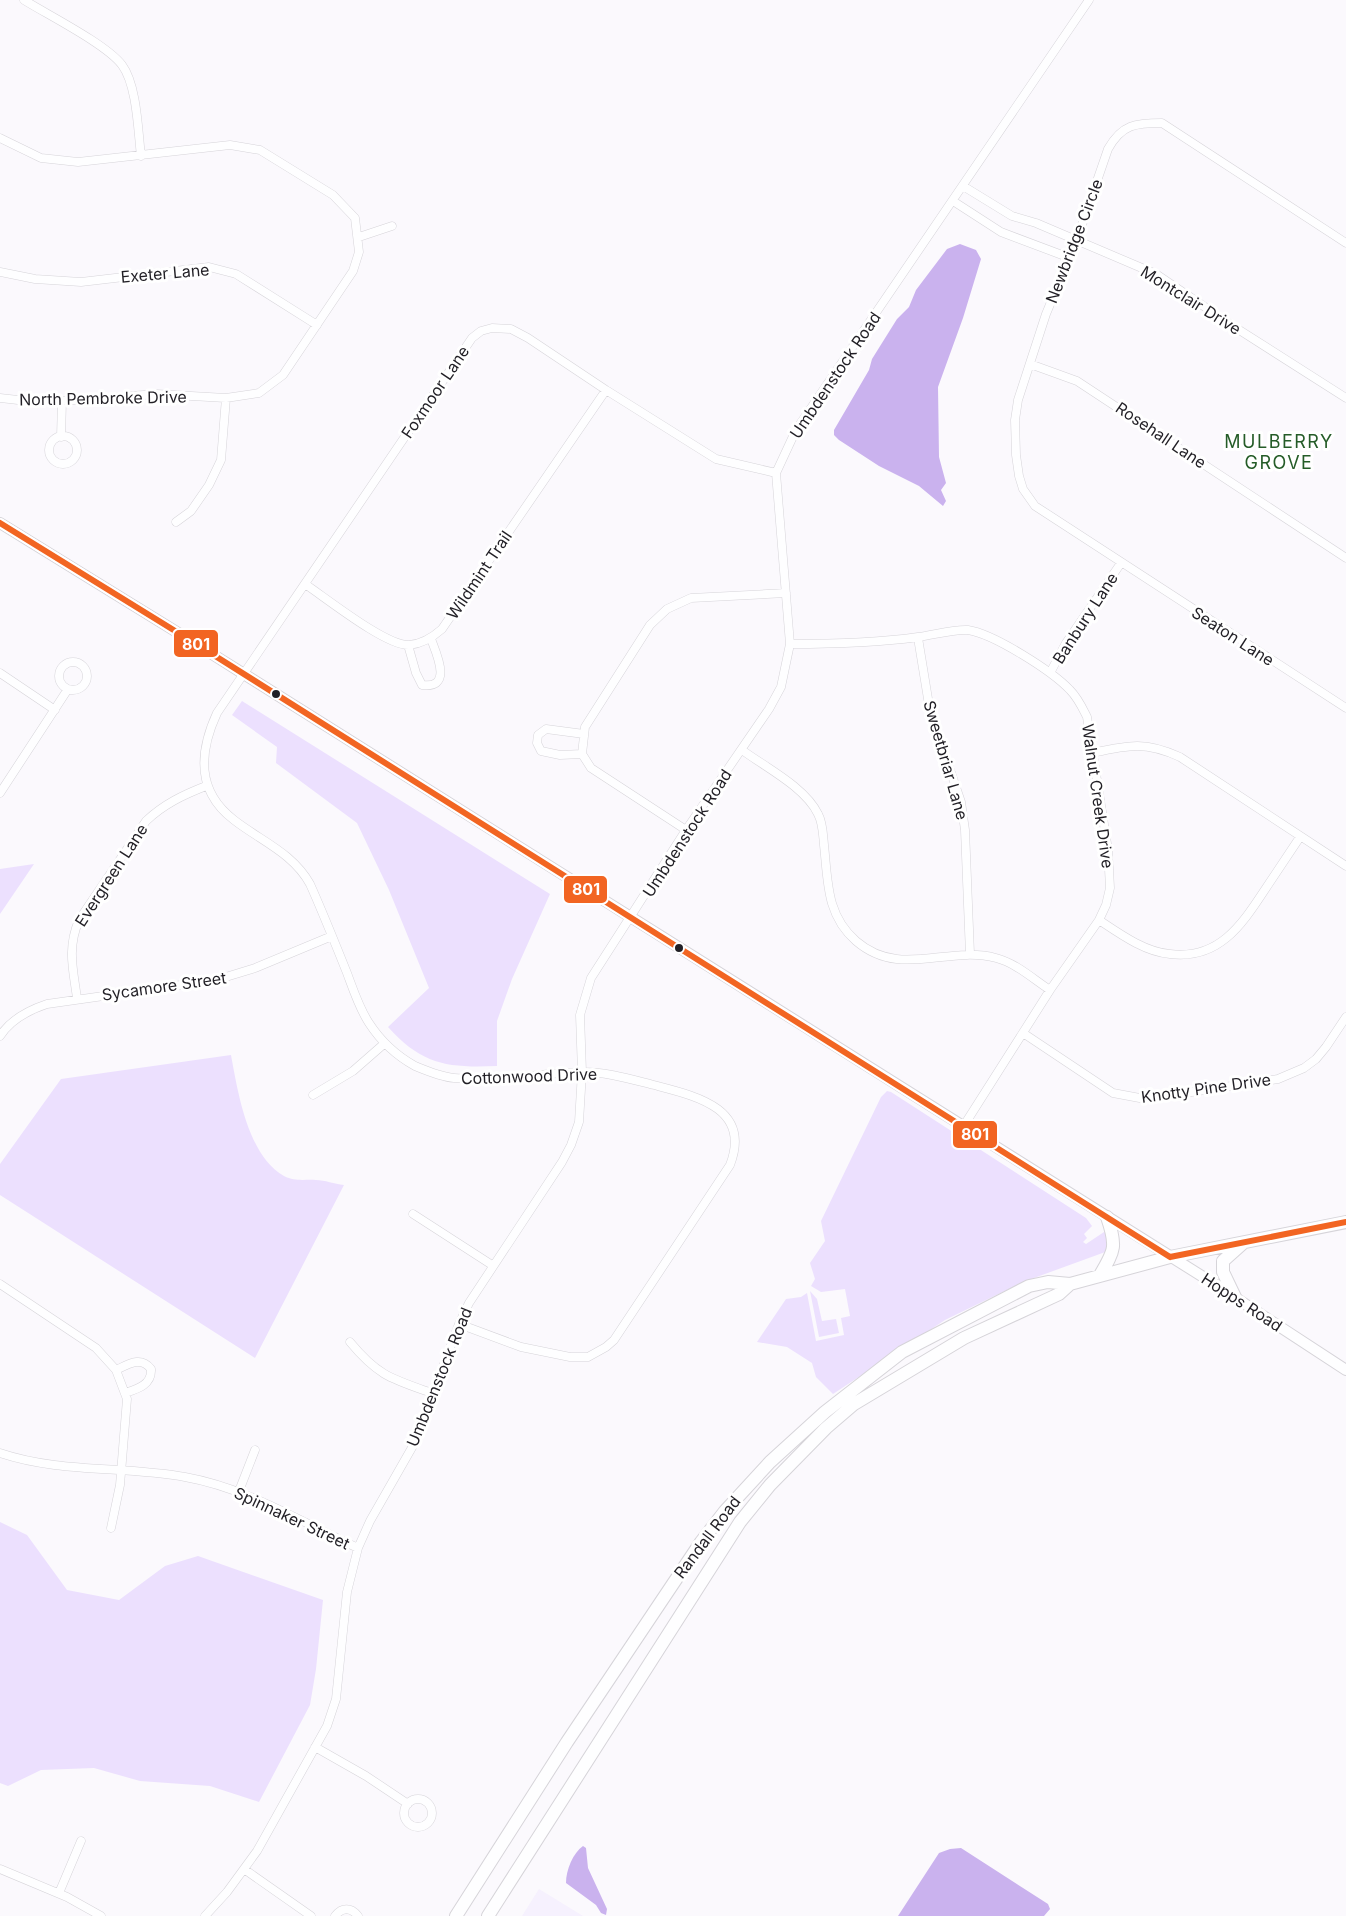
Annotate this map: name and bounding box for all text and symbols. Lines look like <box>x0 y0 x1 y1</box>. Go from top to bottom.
street label: Newbridge Circle <box>1041 176 1107 306</box>
street label: Exeter Lane <box>120 259 210 287</box>
street label: Montclair Drive <box>1137 261 1245 339</box>
street label: Umbdenstock Road <box>785 308 885 442</box>
street label: Foxmoor Lane <box>397 342 473 442</box>
street label: North Pembroke Drive <box>19 387 187 409</box>
street label: Rosehall Lane <box>1112 397 1210 473</box>
district label: MULBERRY GROVE <box>1224 431 1334 473</box>
street label: Wildmint Trail <box>442 527 516 623</box>
street label: Banbury Lane <box>1048 569 1122 667</box>
street label: Seaton Lane <box>1188 602 1278 670</box>
line badge: 801 <box>173 629 219 658</box>
text: 801 <box>182 634 210 654</box>
unlabelled marker <box>270 688 282 700</box>
street label: Sweetbriar Lane <box>919 698 973 822</box>
street label: Walnut Creek Drive <box>1078 723 1118 869</box>
street label: Umbdenstock Road <box>638 765 736 901</box>
street label: Evergreen Lane <box>70 820 152 930</box>
line badge: 801 <box>563 875 608 904</box>
text: 801 <box>572 879 600 899</box>
unlabelled marker <box>673 942 685 954</box>
street label: Sycamore Street <box>100 967 228 1005</box>
street label: Cottonwood Drive <box>461 1064 597 1088</box>
street label: Knotty Pine Drive <box>1140 1069 1272 1107</box>
line badge: 801 <box>952 1120 998 1149</box>
text: 801 <box>961 1124 989 1144</box>
street label: Hopps Road <box>1198 1268 1286 1336</box>
street label: Umbdenstock Road <box>402 1304 476 1450</box>
street label: Spinnaker Street <box>231 1482 353 1554</box>
street label: Randall Road <box>669 1492 745 1582</box>

